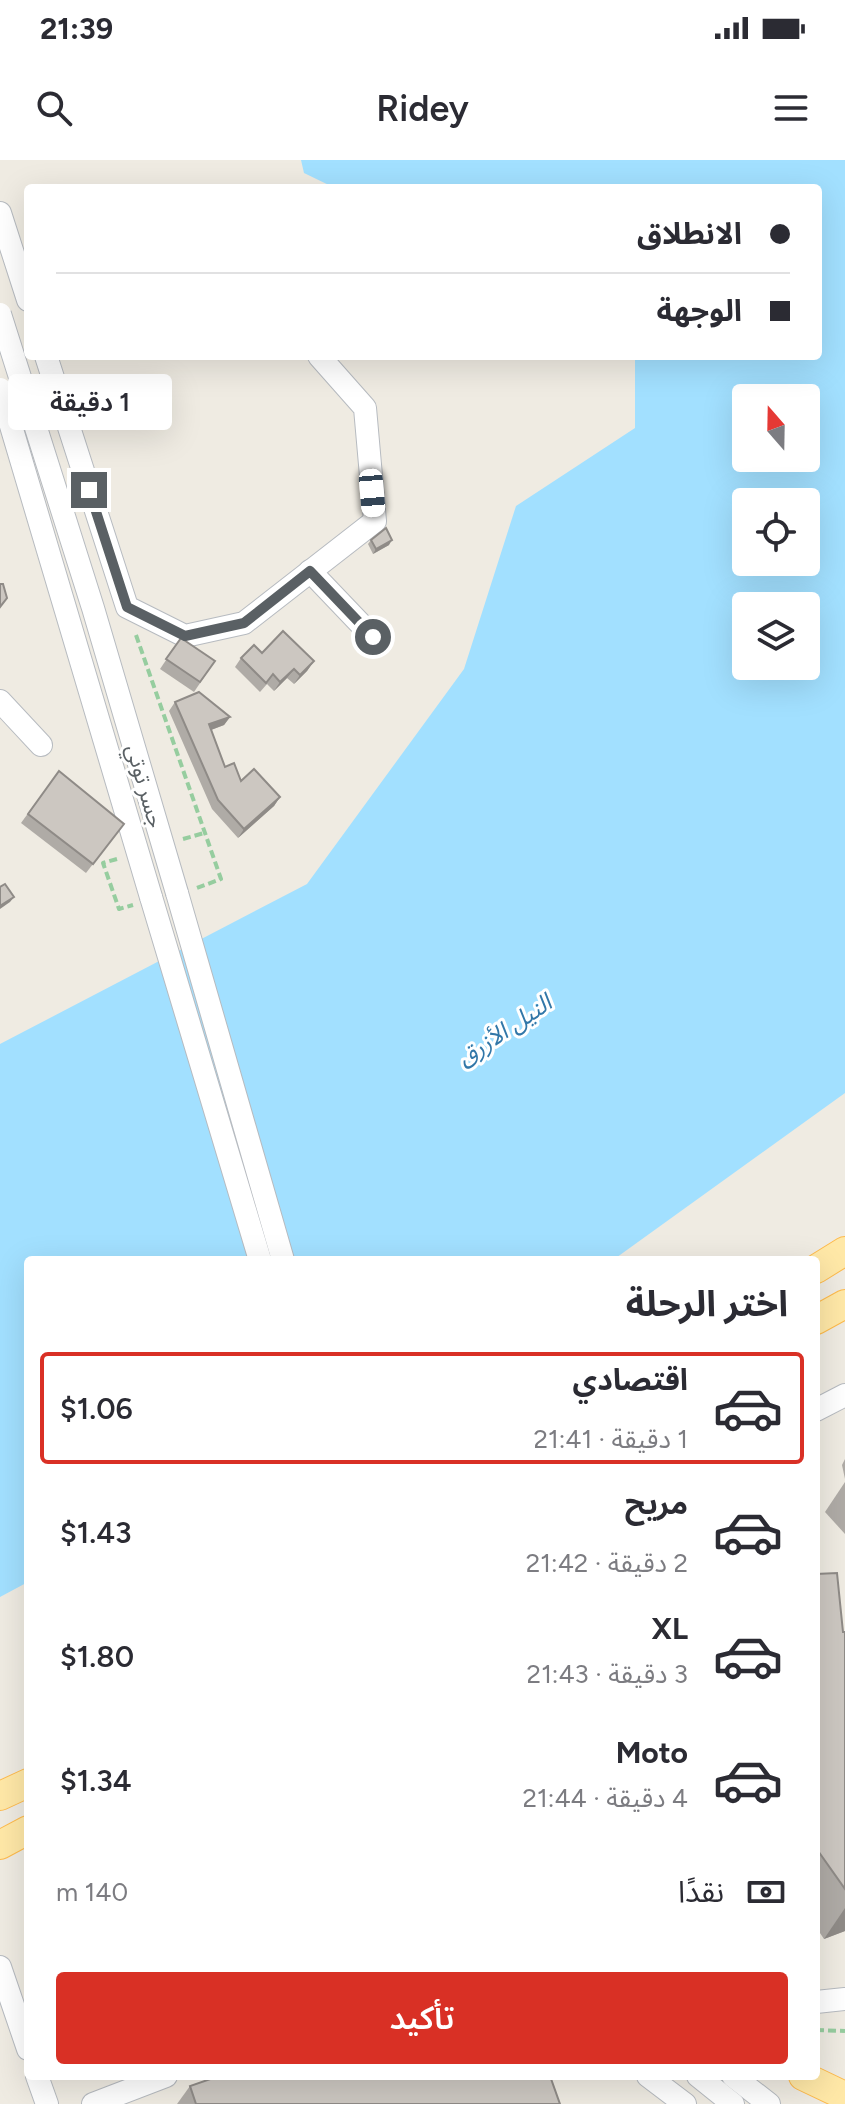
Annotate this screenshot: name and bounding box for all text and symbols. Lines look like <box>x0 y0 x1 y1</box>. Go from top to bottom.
text: 21:39 <box>40 10 113 47</box>
icon: search <box>32 86 76 130</box>
icon: menu <box>769 86 813 130</box>
text: Ridey <box>376 87 469 130</box>
text: الانطلاق <box>637 215 742 252</box>
text: الوجهة <box>657 292 742 329</box>
callout: 1 دقيقة <box>7 374 171 430</box>
north arrow <box>732 384 820 472</box>
map controls <box>732 384 820 680</box>
text: 1 دقيقة <box>50 386 130 418</box>
car <box>358 468 386 518</box>
route end <box>71 472 107 508</box>
button: locate <box>732 488 820 576</box>
button: layers <box>732 592 820 680</box>
route start <box>355 619 391 655</box>
street label: جسر توتي <box>117 741 170 832</box>
water label: النيل الأزرق <box>451 987 559 1072</box>
text: اختر الرحلة <box>626 1282 788 1325</box>
text: اقتصادي <box>573 1361 688 1398</box>
icon: car <box>712 1372 784 1444</box>
text: $1.06 <box>60 1390 133 1427</box>
text: 1 دقيقة · 21:41 <box>533 1423 688 1455</box>
text: مريح <box>625 1485 688 1522</box>
icon: car <box>712 1496 784 1568</box>
text: $1.43 <box>60 1514 132 1551</box>
text: 2 دقيقة · 21:42 <box>526 1547 688 1579</box>
text: XL <box>652 1610 688 1647</box>
icon: car <box>712 1620 784 1692</box>
text: $1.80 <box>60 1638 134 1675</box>
text: 3 دقيقة · 21:43 <box>527 1658 688 1690</box>
text: Moto <box>616 1734 688 1771</box>
icon: car <box>712 1744 784 1816</box>
text: $1.34 <box>60 1762 132 1799</box>
text: 4 دقيقة · 21:44 <box>523 1782 688 1814</box>
icon: cash <box>744 1870 788 1914</box>
text: نقدًا <box>678 1873 724 1910</box>
text: 140 m <box>56 1876 128 1908</box>
button: تأكيد <box>56 1972 788 2064</box>

